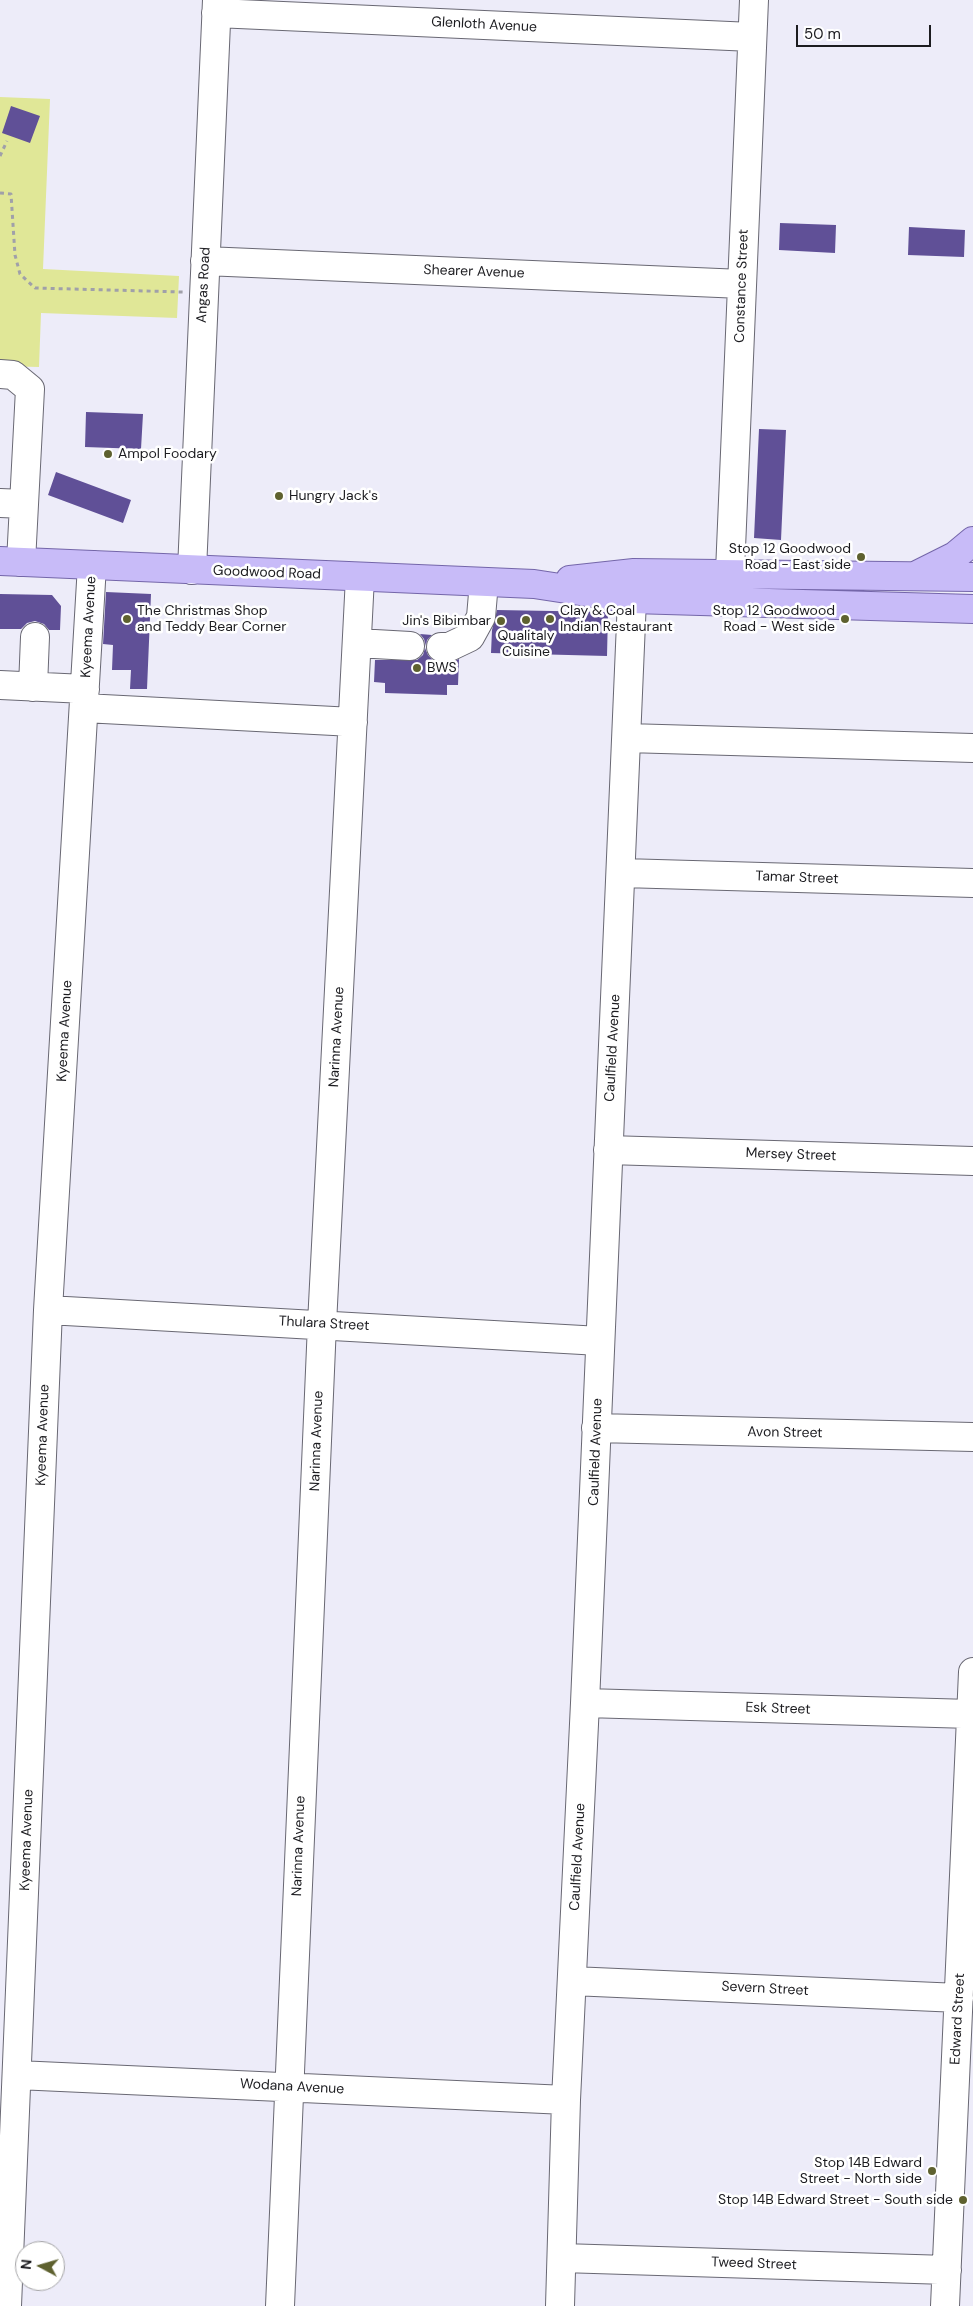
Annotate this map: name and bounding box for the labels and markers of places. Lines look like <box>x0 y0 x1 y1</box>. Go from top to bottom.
place label: Ampol Foodary <box>118 446 217 462</box>
marker: Ampol Foodary <box>102 448 114 460</box>
place label: Hungry Jack's <box>289 488 378 504</box>
marker: Hungry Jack's <box>273 490 285 502</box>
place label: Stop 12 Goodwood Road - East side <box>729 541 851 574</box>
marker: Stop 12 Goodwood Road - East side <box>855 551 867 563</box>
place label: The Christmas Shop and Teddy Bear Corner <box>137 603 286 636</box>
place label: Clay & Coal Indian Restaurant <box>560 603 673 636</box>
place label: Stop 12 Goodwood Road - West side <box>713 603 835 636</box>
marker: The Christmas Shop and Teddy Bear Corner <box>121 613 133 625</box>
place label: Jin's Bibimbar <box>402 613 491 629</box>
marker: Clay & Coal Indian Restaurant <box>544 613 556 625</box>
marker: Stop 12 Goodwood Road - West side <box>839 613 851 625</box>
marker: Qualitaly Cuisine <box>520 614 532 626</box>
marker: Jin's Bibimbar <box>495 615 507 627</box>
place label: Qualitaly Cuisine <box>498 628 554 660</box>
place label: BWS <box>427 660 457 676</box>
marker: BWS <box>411 662 423 674</box>
place label: Stop 14B Edward Street - North side <box>800 2155 922 2188</box>
marker: Stop 14B Edward Street - North side <box>926 2165 938 2177</box>
place label: Stop 14B Edward Street - South side <box>718 2192 953 2208</box>
marker: Stop 14B Edward Street - South side <box>957 2194 969 2206</box>

